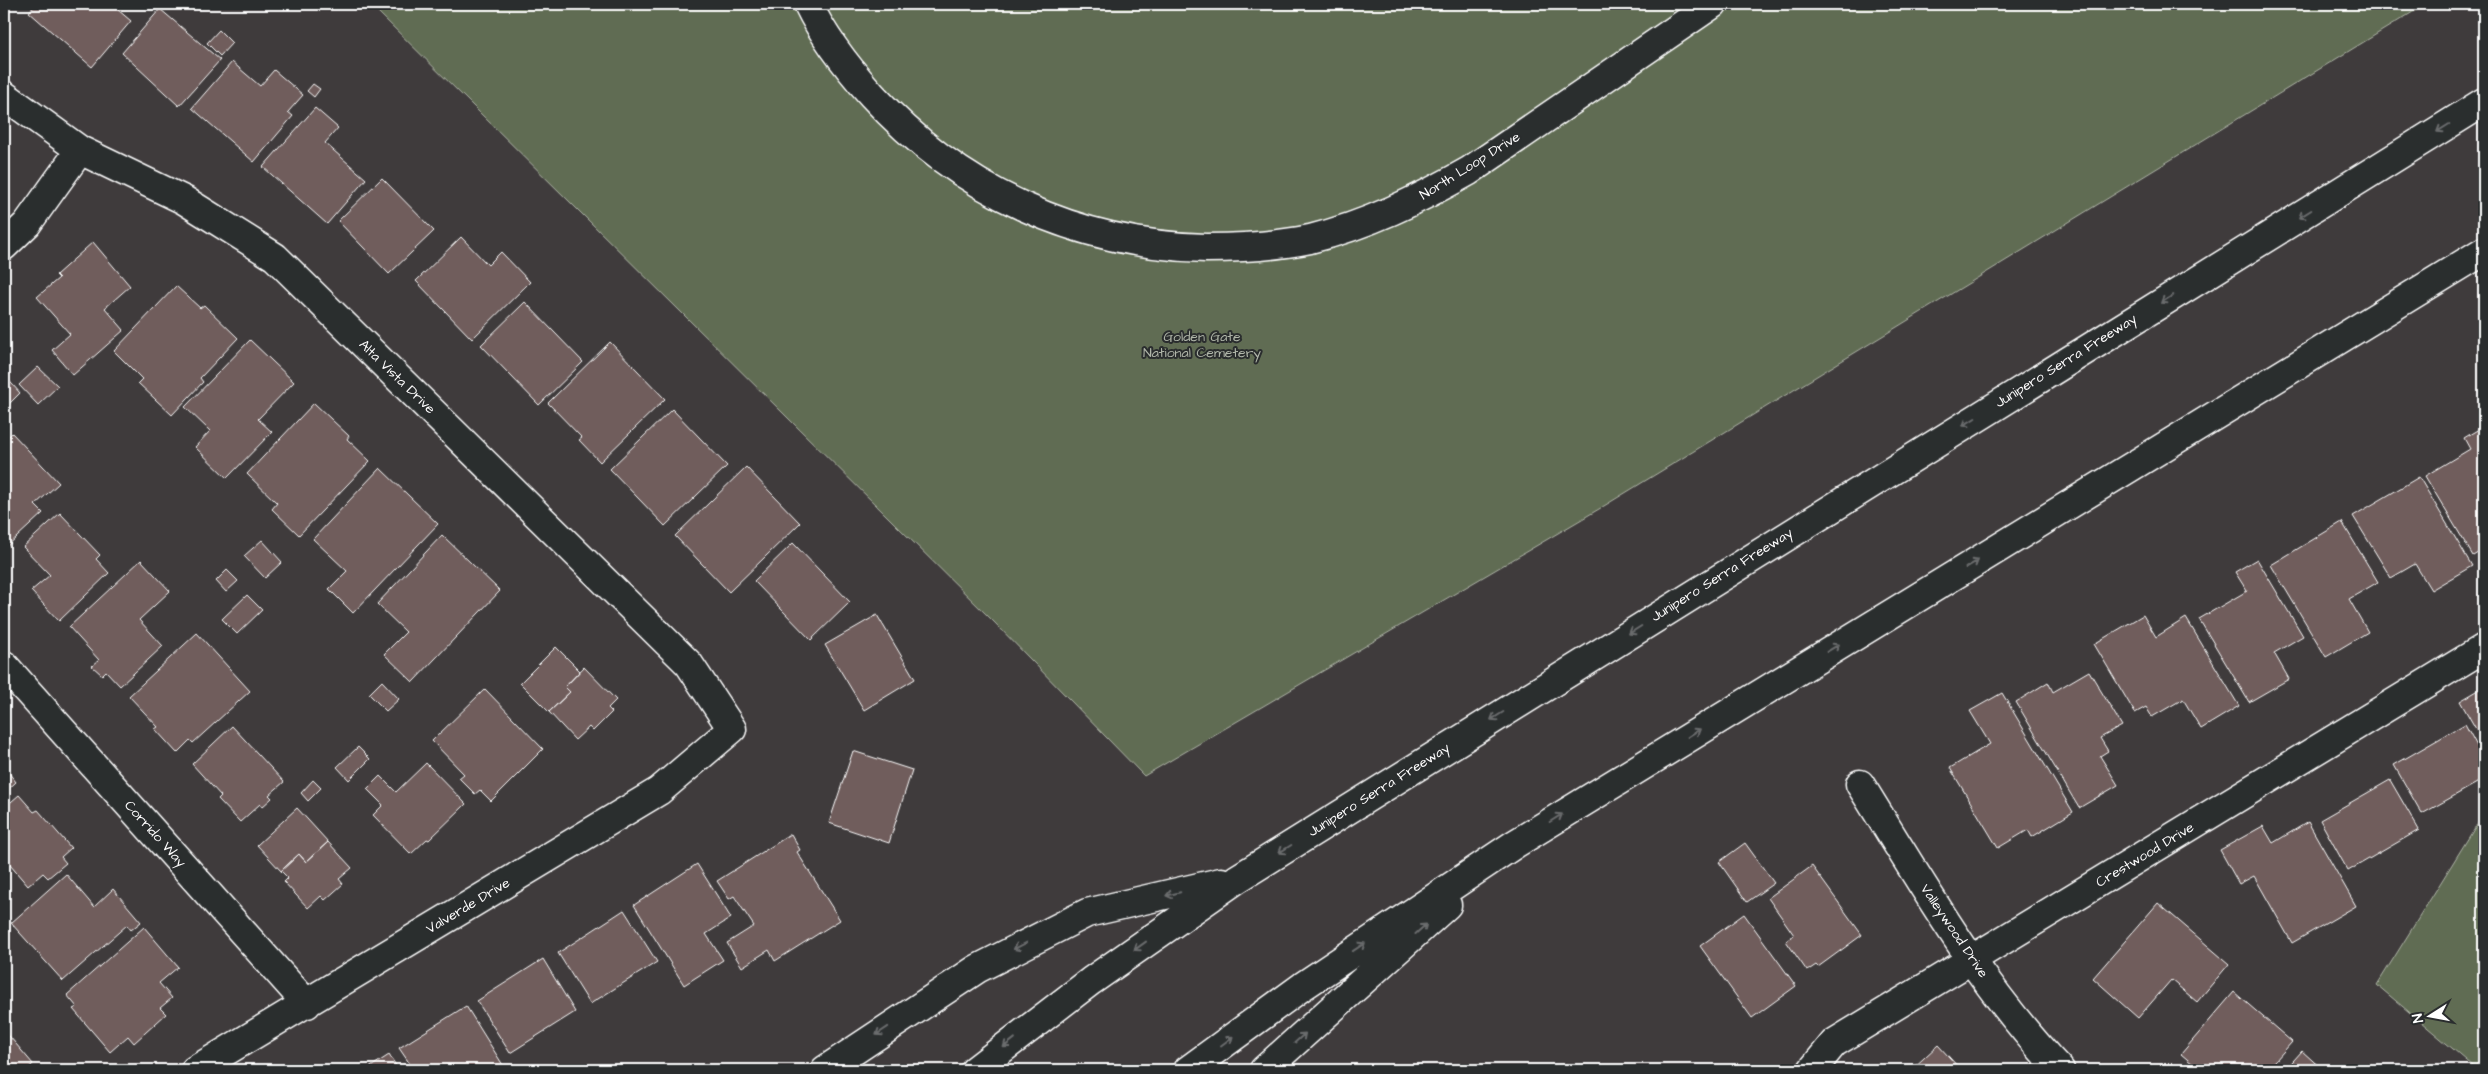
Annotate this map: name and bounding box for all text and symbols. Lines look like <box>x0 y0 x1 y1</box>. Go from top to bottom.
one-way arrow <box>2436 123 2450 133</box>
street label: North Loop Drive <box>1416 127 1524 205</box>
one-way arrow <box>2298 209 2312 219</box>
one-way arrow <box>2160 295 2174 305</box>
street label: Junipero Serra Freeway <box>1991 309 2141 413</box>
park label: Golden Gate National Cemetery <box>1143 327 1261 363</box>
street label: Alta Vista Drive <box>354 335 440 419</box>
one-way arrow <box>1962 416 1976 427</box>
street label: Junipero Serra Freeway <box>1647 523 1797 627</box>
one-way arrow <box>1964 558 1978 568</box>
one-way arrow <box>1628 625 1642 635</box>
one-way arrow <box>1826 643 1840 653</box>
one-way arrow <box>1491 711 1505 721</box>
one-way arrow <box>1687 727 1701 737</box>
street label: Junipero Serra Freeway <box>1304 738 1454 842</box>
street label: Corrido Way <box>119 796 191 872</box>
one-way arrow <box>1549 813 1563 823</box>
street label: Crestwood Drive <box>2092 817 2198 892</box>
one-way arrow <box>1279 844 1293 854</box>
street label: Valverde Drive <box>422 873 514 939</box>
street label: Valleywood Drive <box>1915 880 1993 982</box>
one-way arrow <box>1165 889 1181 899</box>
one-way arrow <box>1414 923 1427 935</box>
one-way arrow <box>1133 941 1147 951</box>
one-way arrow <box>1013 942 1028 951</box>
one-way arrow <box>1352 942 1366 952</box>
north arrow <box>2406 992 2456 1042</box>
text: N <box>2408 1012 2429 1025</box>
one-way arrow <box>875 1026 889 1036</box>
one-way arrow <box>1294 1032 1307 1043</box>
one-way arrow <box>1220 1036 1234 1046</box>
one-way arrow <box>1003 1038 1016 1049</box>

